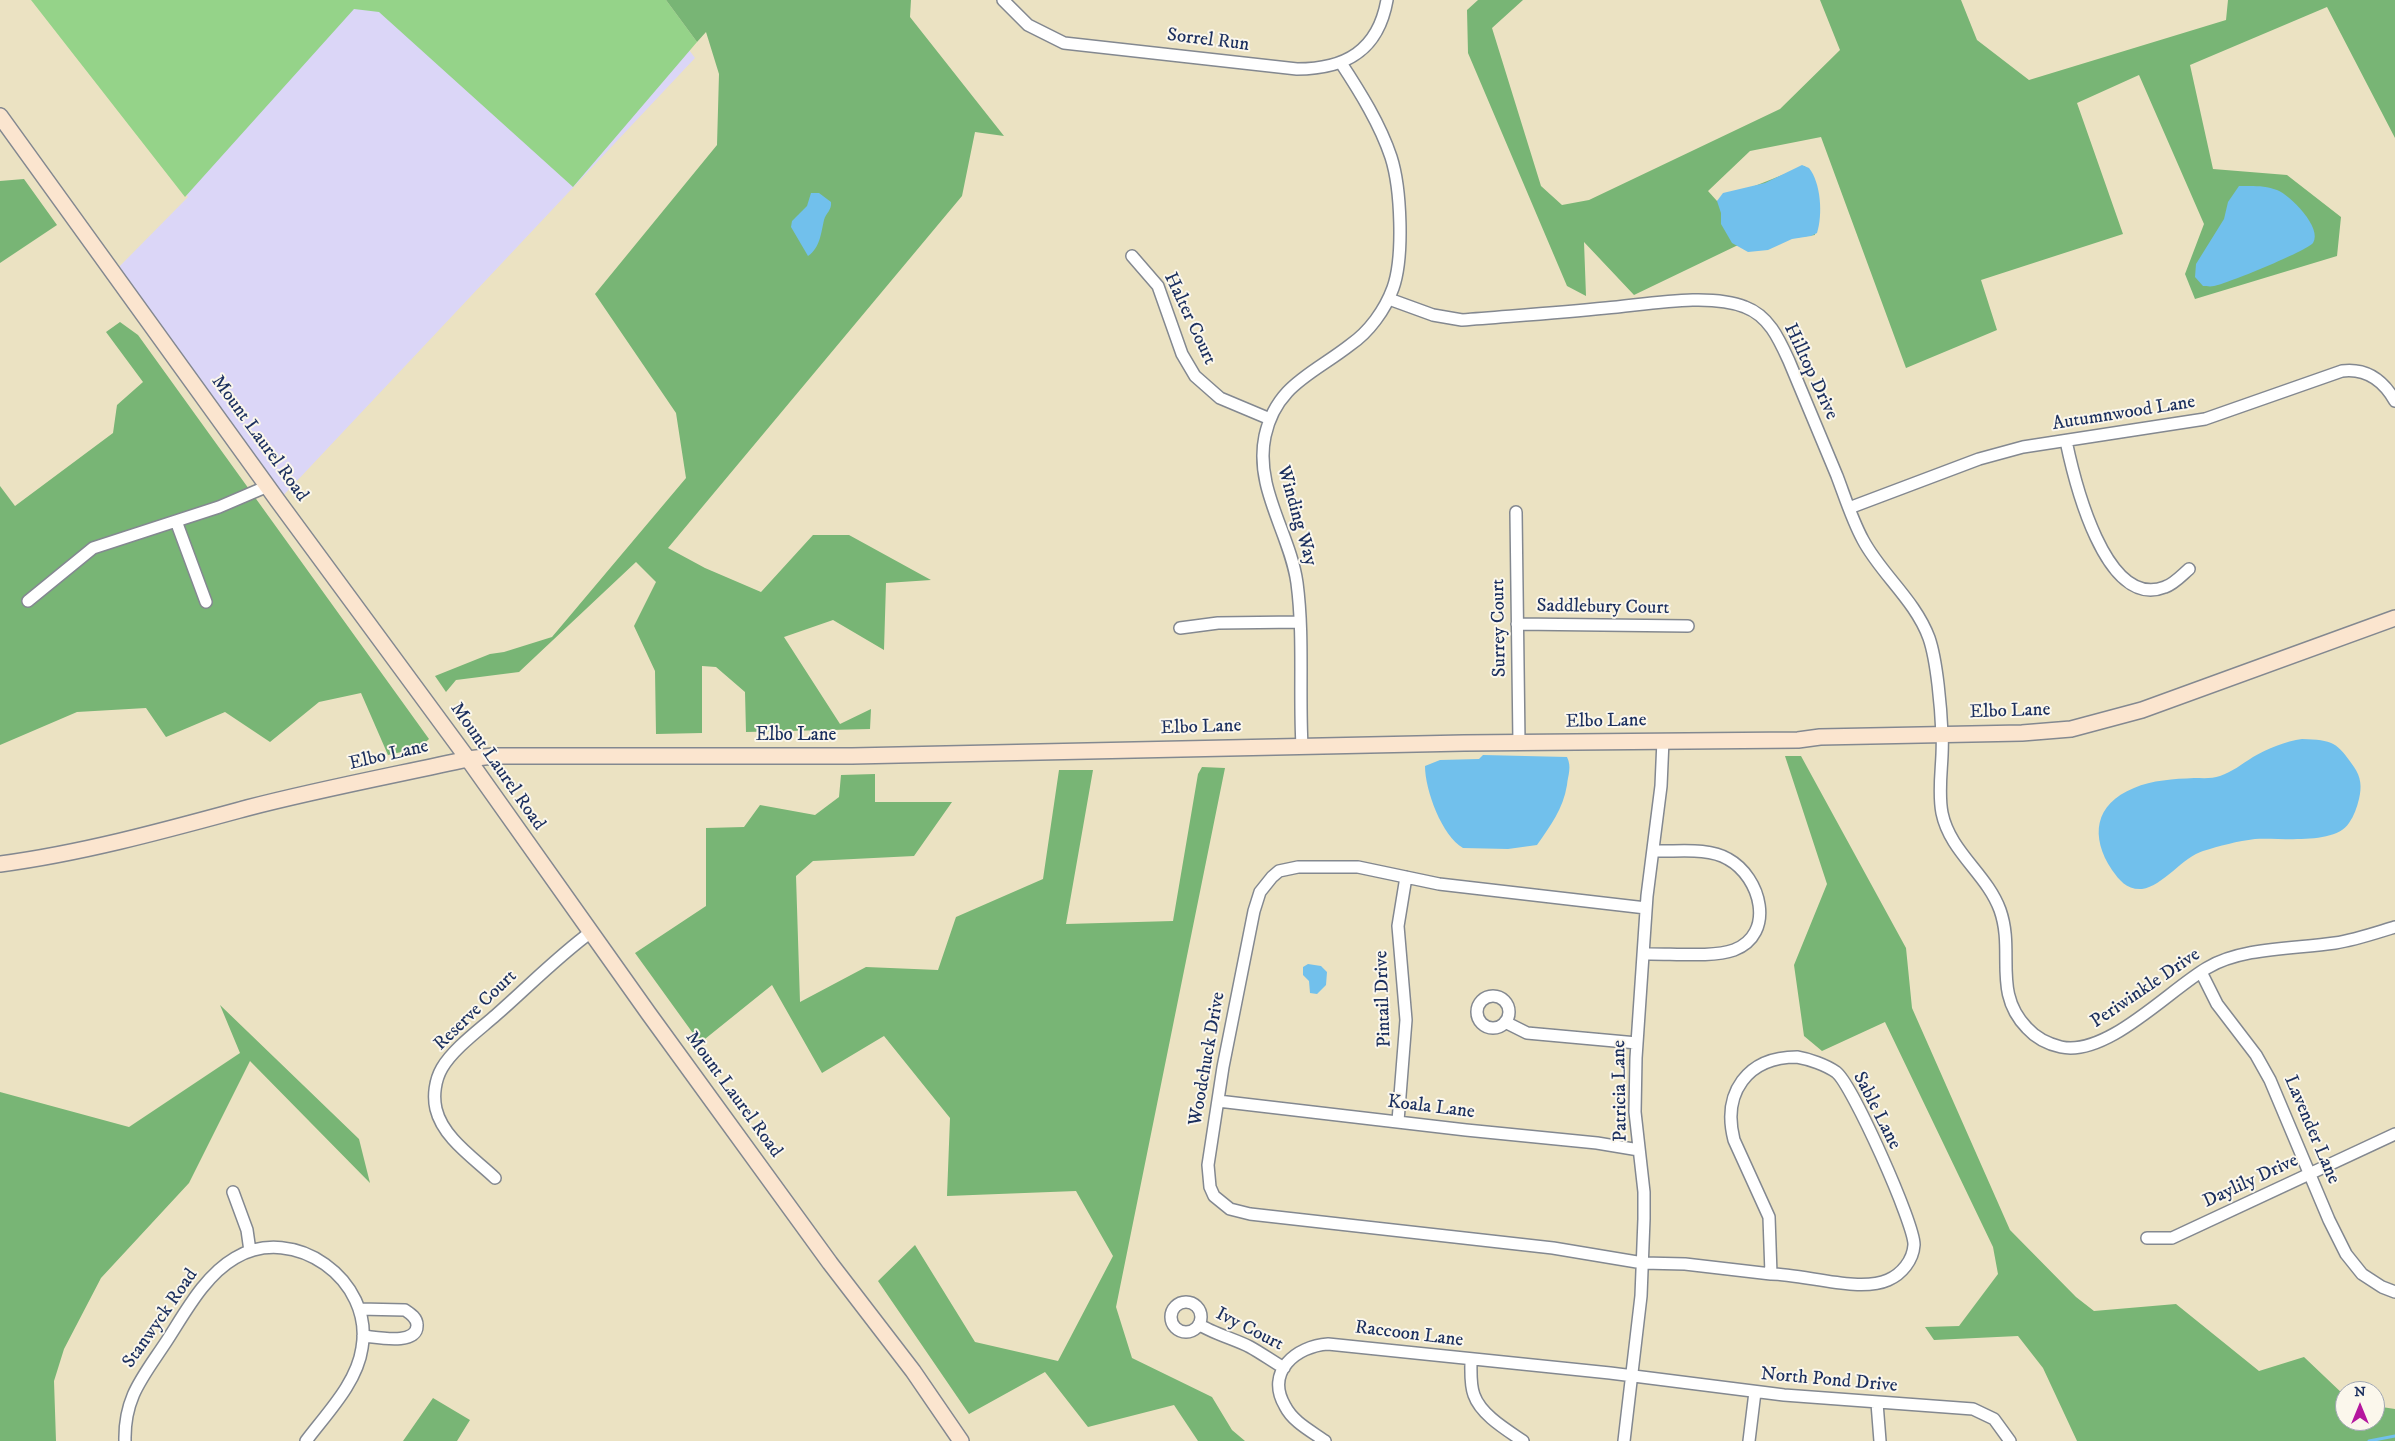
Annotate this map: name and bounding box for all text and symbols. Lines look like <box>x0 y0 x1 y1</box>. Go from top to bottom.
street label: Sorrel Run <box>1166 25 1250 57</box>
street label: Halter Court <box>1158 269 1220 369</box>
street label: Hilltop Drive <box>1778 320 1842 424</box>
street label: Mount Laurel Road <box>206 371 312 507</box>
street label: Autumnwood Lane <box>2051 391 2197 437</box>
street label: Winding Way <box>1271 463 1321 569</box>
street label: Surrey Court <box>1488 579 1512 677</box>
street label: Saddlebury Court <box>1536 595 1670 621</box>
street label: Mount Laurel Road <box>445 699 549 835</box>
street label: Elbo Lane <box>1969 699 2051 725</box>
street label: Elbo Lane <box>1565 710 1647 734</box>
street label: Elbo Lane <box>1160 715 1242 741</box>
street label: Elbo Lane <box>756 725 836 747</box>
street label: Elbo Lane <box>347 736 431 776</box>
street label: Periwinkle Drive <box>2087 944 2205 1034</box>
street label: Pintail Drive <box>1371 950 1397 1048</box>
street label: Reserve Court <box>430 966 522 1056</box>
street label: Woodchuck Drive <box>1185 990 1231 1128</box>
street label: Mount Laurel Road <box>680 1027 786 1163</box>
street label: Patricia Lane <box>1609 1040 1633 1142</box>
street label: Sable Lane <box>1847 1068 1905 1154</box>
street label: Lavender Lane <box>2278 1072 2344 1188</box>
street label: Koala Lane <box>1386 1091 1476 1125</box>
street label: Daylily Drive <box>2200 1150 2302 1214</box>
street label: Stanwyck Road <box>118 1265 204 1373</box>
street label: Ivy Court <box>1211 1303 1287 1357</box>
street label: Raccoon Lane <box>1353 1317 1465 1353</box>
street label: North Pond Drive <box>1760 1364 1898 1398</box>
north arrow <box>2335 1381 2385 1431</box>
text: N <box>2354 1383 2366 1401</box>

